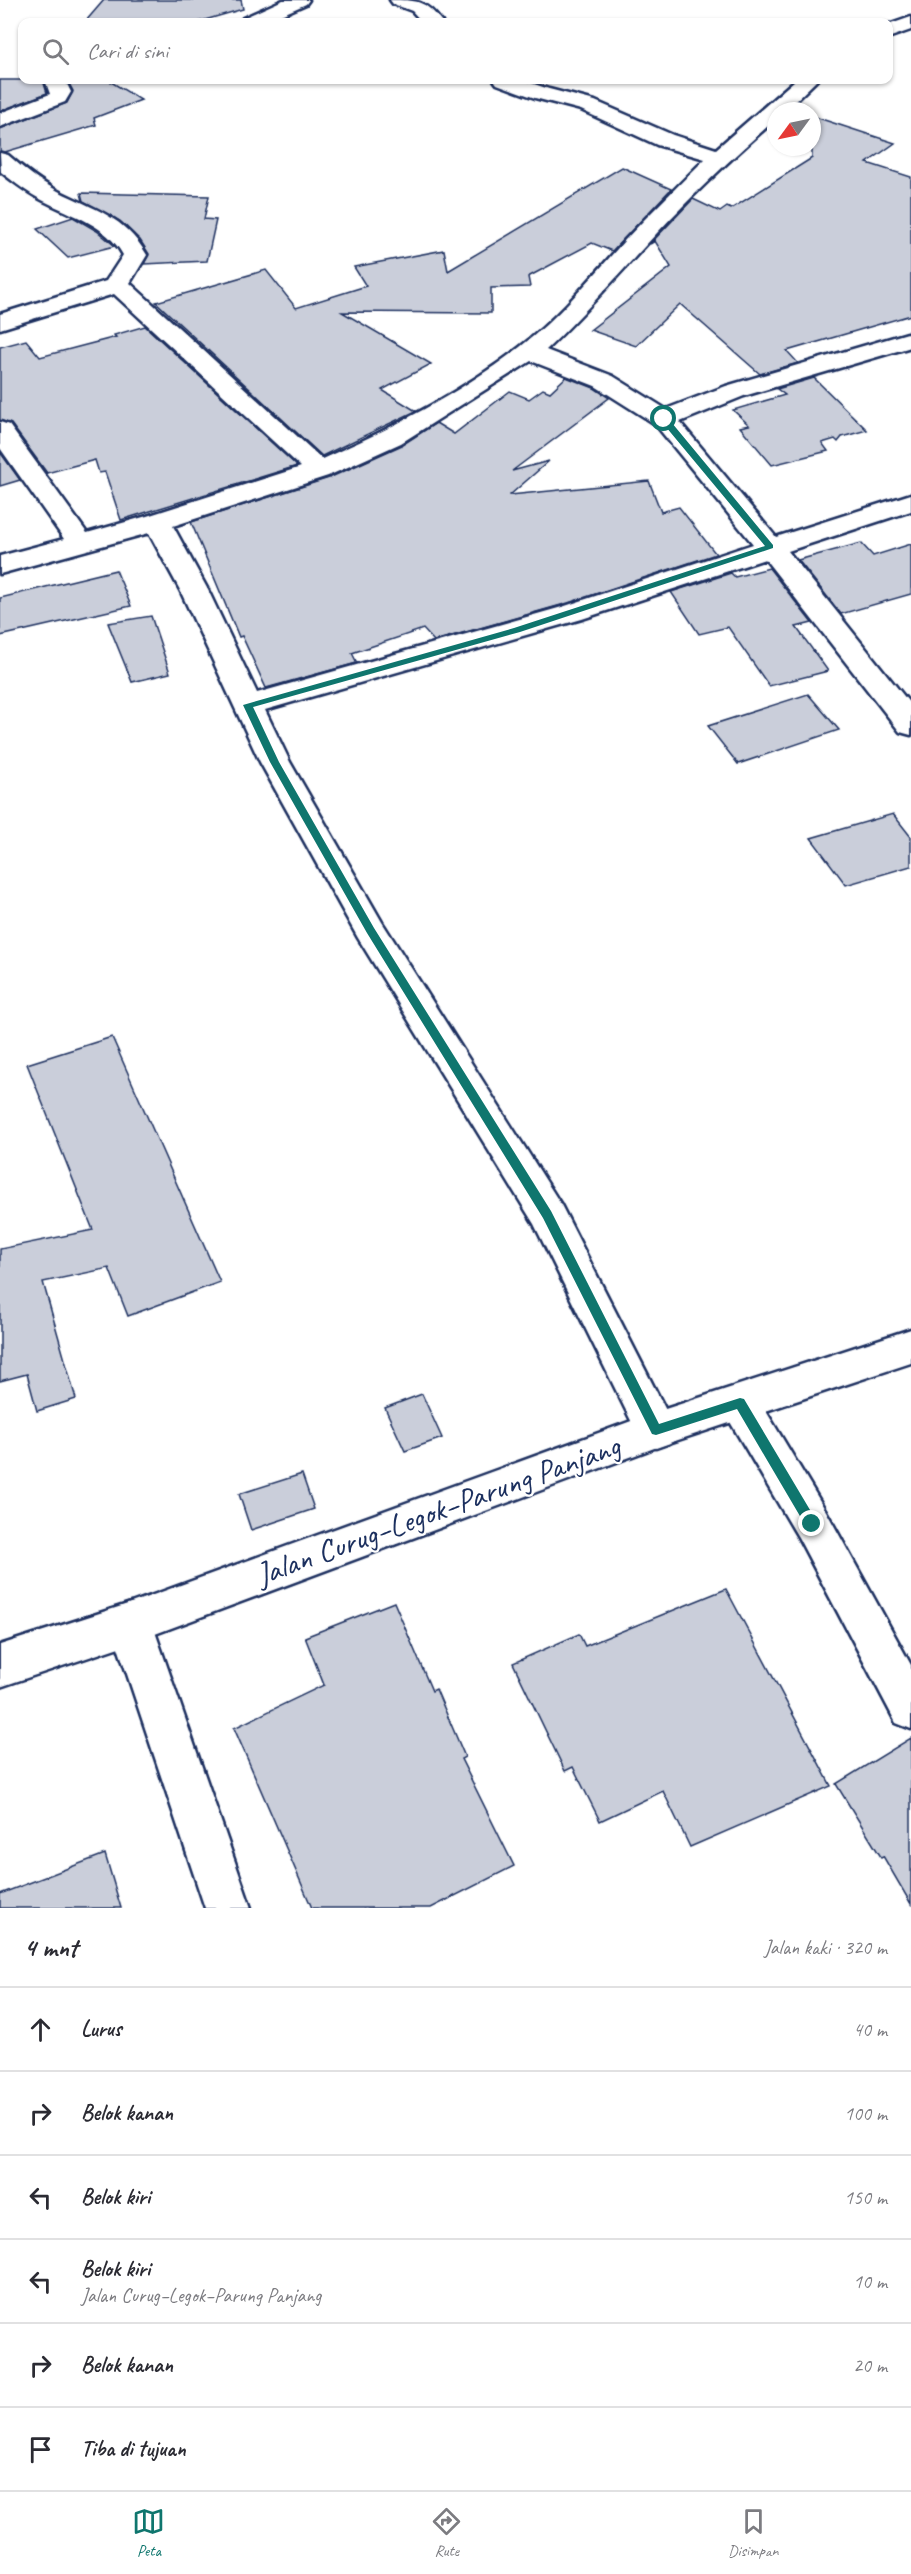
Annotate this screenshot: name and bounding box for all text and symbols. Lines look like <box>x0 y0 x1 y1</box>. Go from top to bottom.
search box <box>18 18 893 84</box>
icon: search <box>39 35 72 68</box>
text: Cari di sini <box>87 37 168 65</box>
north arrow <box>767 102 821 156</box>
route start <box>650 405 676 431</box>
street label: Jalan Curug–Legok–Parung Panjang <box>248 1424 627 1596</box>
route end <box>798 1510 824 1536</box>
text: 4 mnt <box>24 1931 77 1964</box>
text: Jalan kaki · 320 m <box>764 1935 887 1960</box>
icon: ahead <box>24 2013 57 2046</box>
text: Lurus <box>81 2015 121 2043</box>
text: 40 m <box>853 2017 887 2042</box>
icon: right <box>24 2097 57 2130</box>
text: Belok kanan <box>81 2099 173 2127</box>
text: 100 m <box>844 2101 887 2126</box>
icon: left <box>24 2181 57 2214</box>
text: Belok kiri <box>81 2183 150 2211</box>
text: 150 m <box>844 2185 887 2210</box>
text: Belok kiri <box>81 2255 150 2283</box>
icon: left <box>24 2265 57 2298</box>
text: 10 m <box>853 2269 887 2294</box>
text: Jalan Curug–Legok–Parung Panjang <box>81 2283 321 2308</box>
icon: right <box>24 2349 57 2382</box>
text: Belok kanan <box>81 2351 173 2379</box>
text: 20 m <box>853 2353 887 2378</box>
icon: arrive <box>24 2433 57 2466</box>
text: Tiba di tujuan <box>81 2435 186 2463</box>
tab: Peta <box>132 2505 165 2561</box>
tab: Rute <box>430 2505 463 2561</box>
tab: Disimpan <box>728 2505 779 2561</box>

